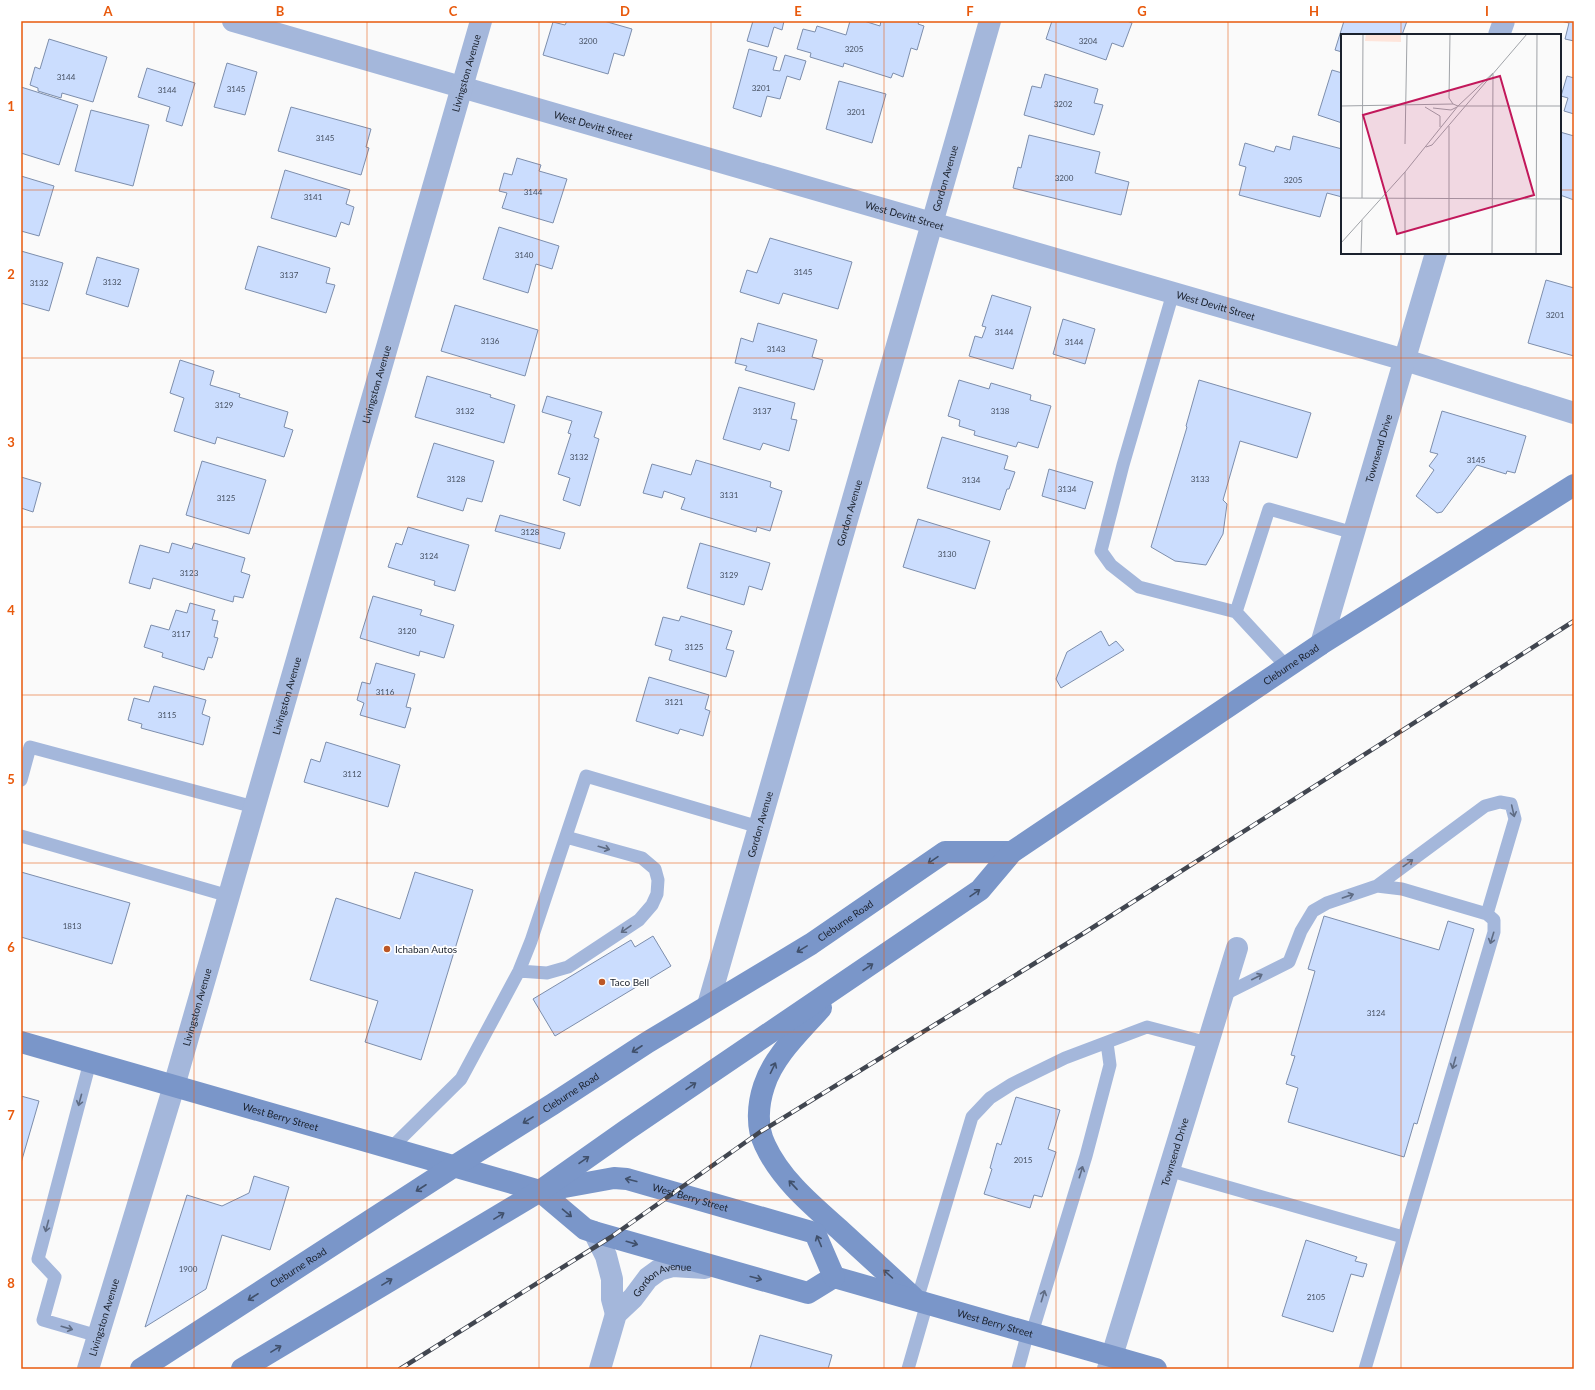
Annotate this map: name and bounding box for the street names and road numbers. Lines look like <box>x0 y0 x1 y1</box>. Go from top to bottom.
street label: Livingston Avenue <box>449 33 483 113</box>
street label: West Devitt Street <box>552 108 635 142</box>
street label: Gordon Avenue <box>930 144 960 213</box>
street label: West Devitt Street <box>864 198 946 232</box>
street label: West Devitt Street <box>1175 288 1257 322</box>
street label: Livingston Avenue <box>359 344 393 425</box>
street label: Townsend Drive <box>1363 413 1394 484</box>
street label: Gordon Avenue <box>834 478 864 547</box>
street label: Cleburne Road <box>1261 641 1321 687</box>
street label: Livingston Avenue <box>270 655 303 736</box>
street label: Gordon Avenue <box>745 790 775 859</box>
street label: Cleburne Road <box>815 897 875 944</box>
street label: Livingston Avenue <box>180 967 214 1047</box>
street label: Cleburne Road <box>540 1070 601 1115</box>
street label: West Berry Street <box>241 1100 320 1133</box>
street label: Townsend Drive <box>1158 1116 1191 1188</box>
street label: West Berry Street <box>651 1181 730 1214</box>
street label: Cleburne Road <box>268 1245 328 1290</box>
street label: Gordon Avenue <box>630 1260 692 1299</box>
street label: Livingston Avenue <box>86 1277 121 1358</box>
street label: West Berry Street <box>956 1307 1035 1340</box>

